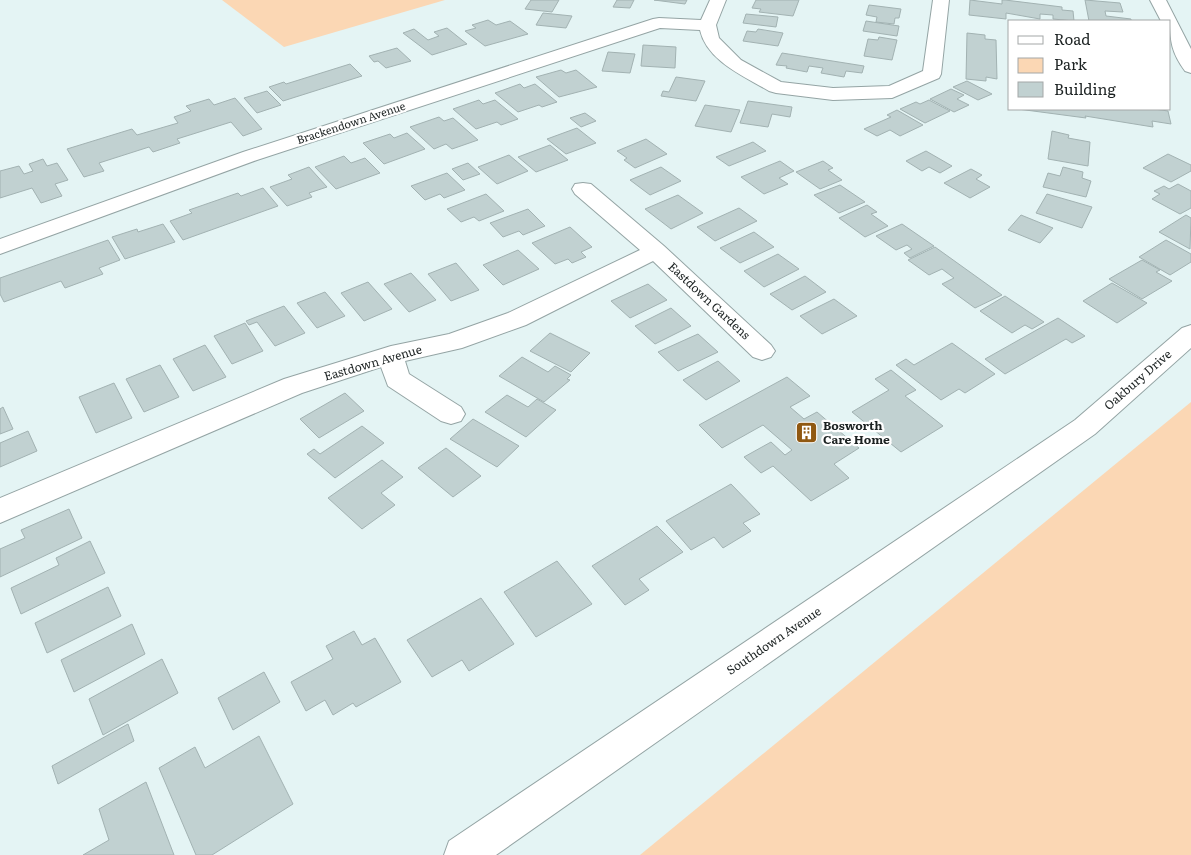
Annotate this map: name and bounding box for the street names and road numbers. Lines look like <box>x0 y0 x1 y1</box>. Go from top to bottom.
street label: Brackendown Avenue <box>294 97 407 147</box>
street label: Eastdown Gardens <box>665 257 755 344</box>
street label: Eastdown Avenue <box>322 339 424 385</box>
street label: Oakbury Drive <box>1100 345 1175 414</box>
street label: Southdown Avenue <box>722 602 825 679</box>

